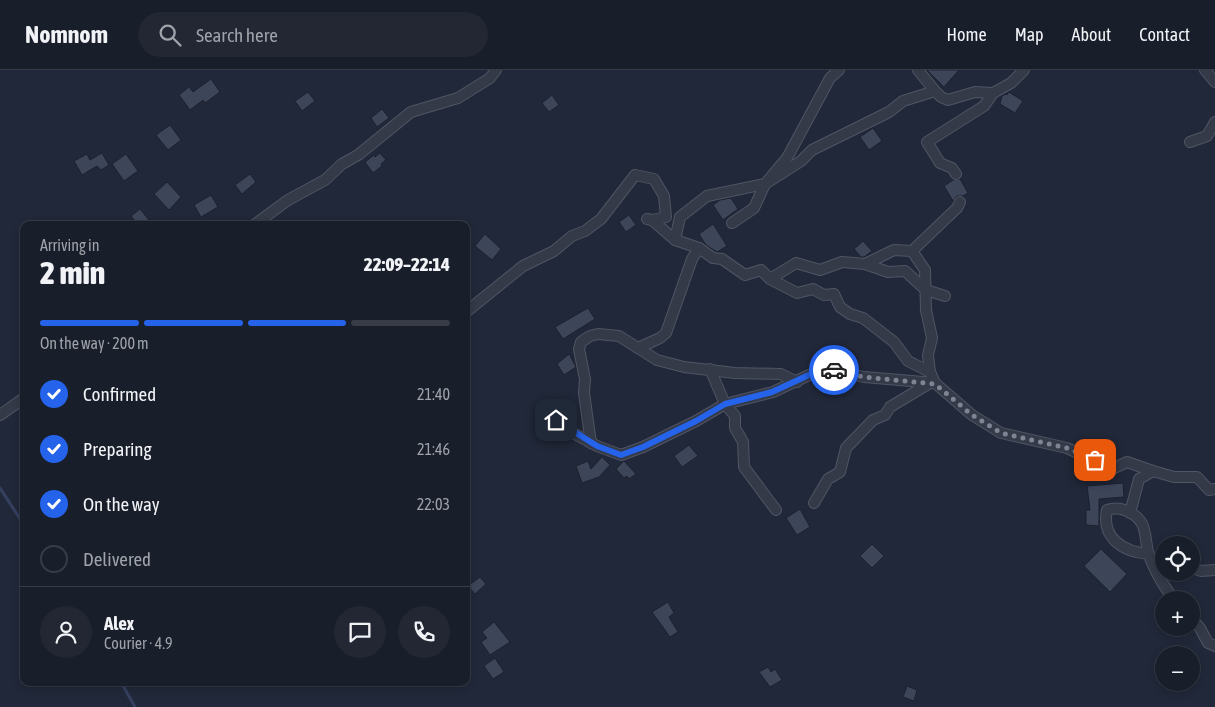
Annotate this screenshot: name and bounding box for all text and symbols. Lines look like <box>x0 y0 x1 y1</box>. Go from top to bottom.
search box <box>138 12 488 57</box>
text: Nomnom <box>25 21 108 48</box>
icon: search <box>156 21 184 49</box>
text: Search here <box>196 24 278 46</box>
text: Home <box>947 24 987 45</box>
text: Map <box>1015 24 1044 45</box>
text: About <box>1072 24 1111 45</box>
text: Contact <box>1139 24 1190 45</box>
text: Arriving in <box>40 236 100 254</box>
text: 22:09–22:14 <box>364 253 450 275</box>
text: 2 min <box>40 254 105 291</box>
text: On the way · 200 m <box>40 334 149 352</box>
courier <box>809 345 859 395</box>
icon: car <box>820 356 848 384</box>
icon: check <box>40 380 68 408</box>
text: Confirmed <box>83 383 156 405</box>
text: 21:40 <box>417 385 450 403</box>
pin <box>535 399 577 441</box>
icon: home <box>542 406 570 434</box>
icon: check <box>40 435 68 463</box>
text: Preparing <box>83 438 152 460</box>
pin <box>1074 439 1116 481</box>
text: 21:46 <box>417 440 450 458</box>
icon: bag <box>1081 446 1109 474</box>
icon: check <box>40 490 68 518</box>
text: On the way <box>83 493 160 515</box>
text: 22:03 <box>417 495 450 513</box>
map controls <box>1155 536 1200 691</box>
button: locate <box>1155 536 1200 581</box>
text: Delivered <box>83 548 151 570</box>
button: + <box>1155 591 1200 636</box>
button: person <box>40 606 92 658</box>
button: chat <box>334 606 386 658</box>
button: phone <box>398 606 450 658</box>
text: Alex <box>104 612 134 634</box>
text: Courier · 4.9 <box>104 634 173 652</box>
button: − <box>1155 646 1200 691</box>

